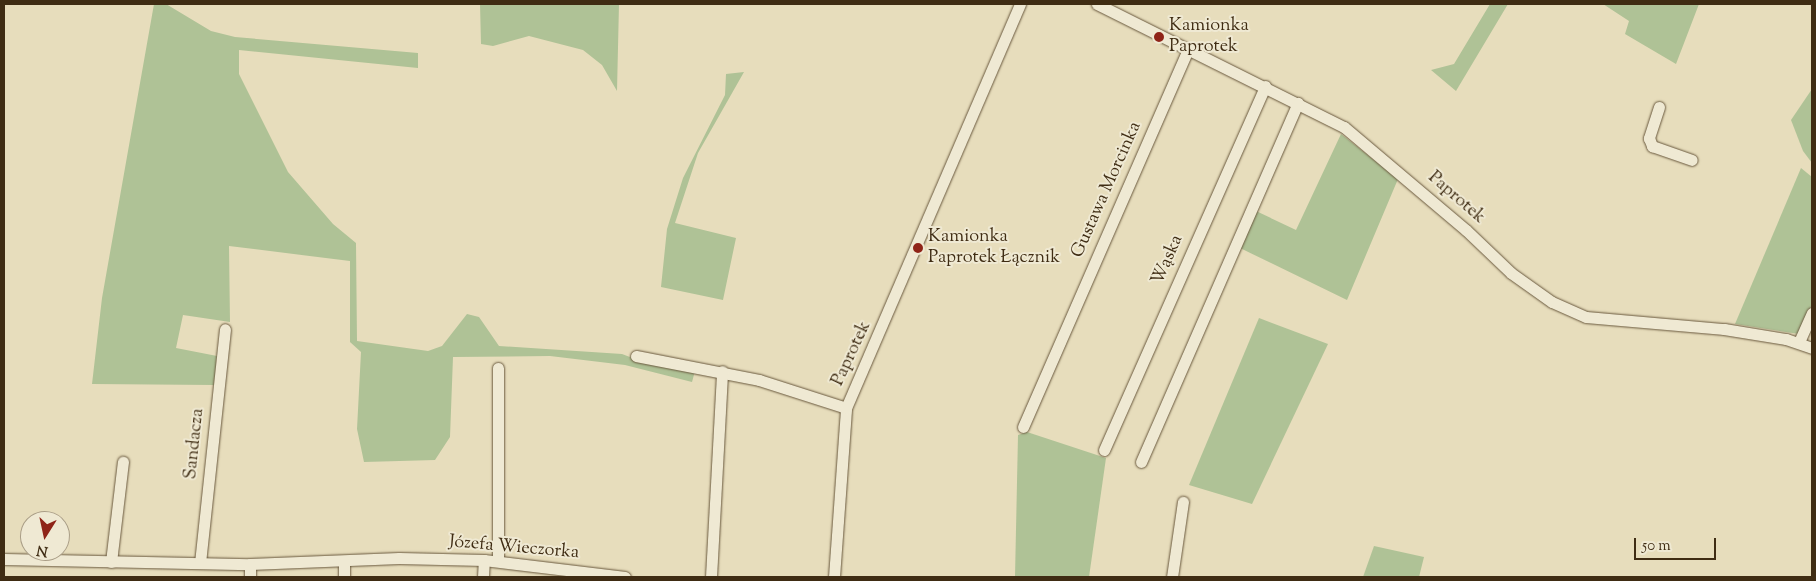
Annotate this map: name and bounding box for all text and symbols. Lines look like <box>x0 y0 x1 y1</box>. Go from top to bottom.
place label: Kamionka Paprotek <box>1169 16 1249 58</box>
marker: Kamionka Paprotek <box>1153 31 1165 43</box>
street label: Gustawa Morcinka <box>1067 119 1147 261</box>
street label: Paprotek <box>1423 167 1489 229</box>
place label: Kamionka Paprotek Łącznik <box>928 227 1060 270</box>
street label: Wąska <box>1147 232 1189 288</box>
marker: Kamionka Paprotek Łącznik <box>912 242 924 254</box>
street label: Paprotek <box>828 318 876 390</box>
street label: Sandacza <box>181 408 209 480</box>
north arrow <box>20 511 70 561</box>
scale bar <box>1636 528 1718 560</box>
street label: Józefa Wieczorka <box>448 532 580 564</box>
text: 50 m <box>1642 536 1671 557</box>
text: N <box>35 539 50 561</box>

